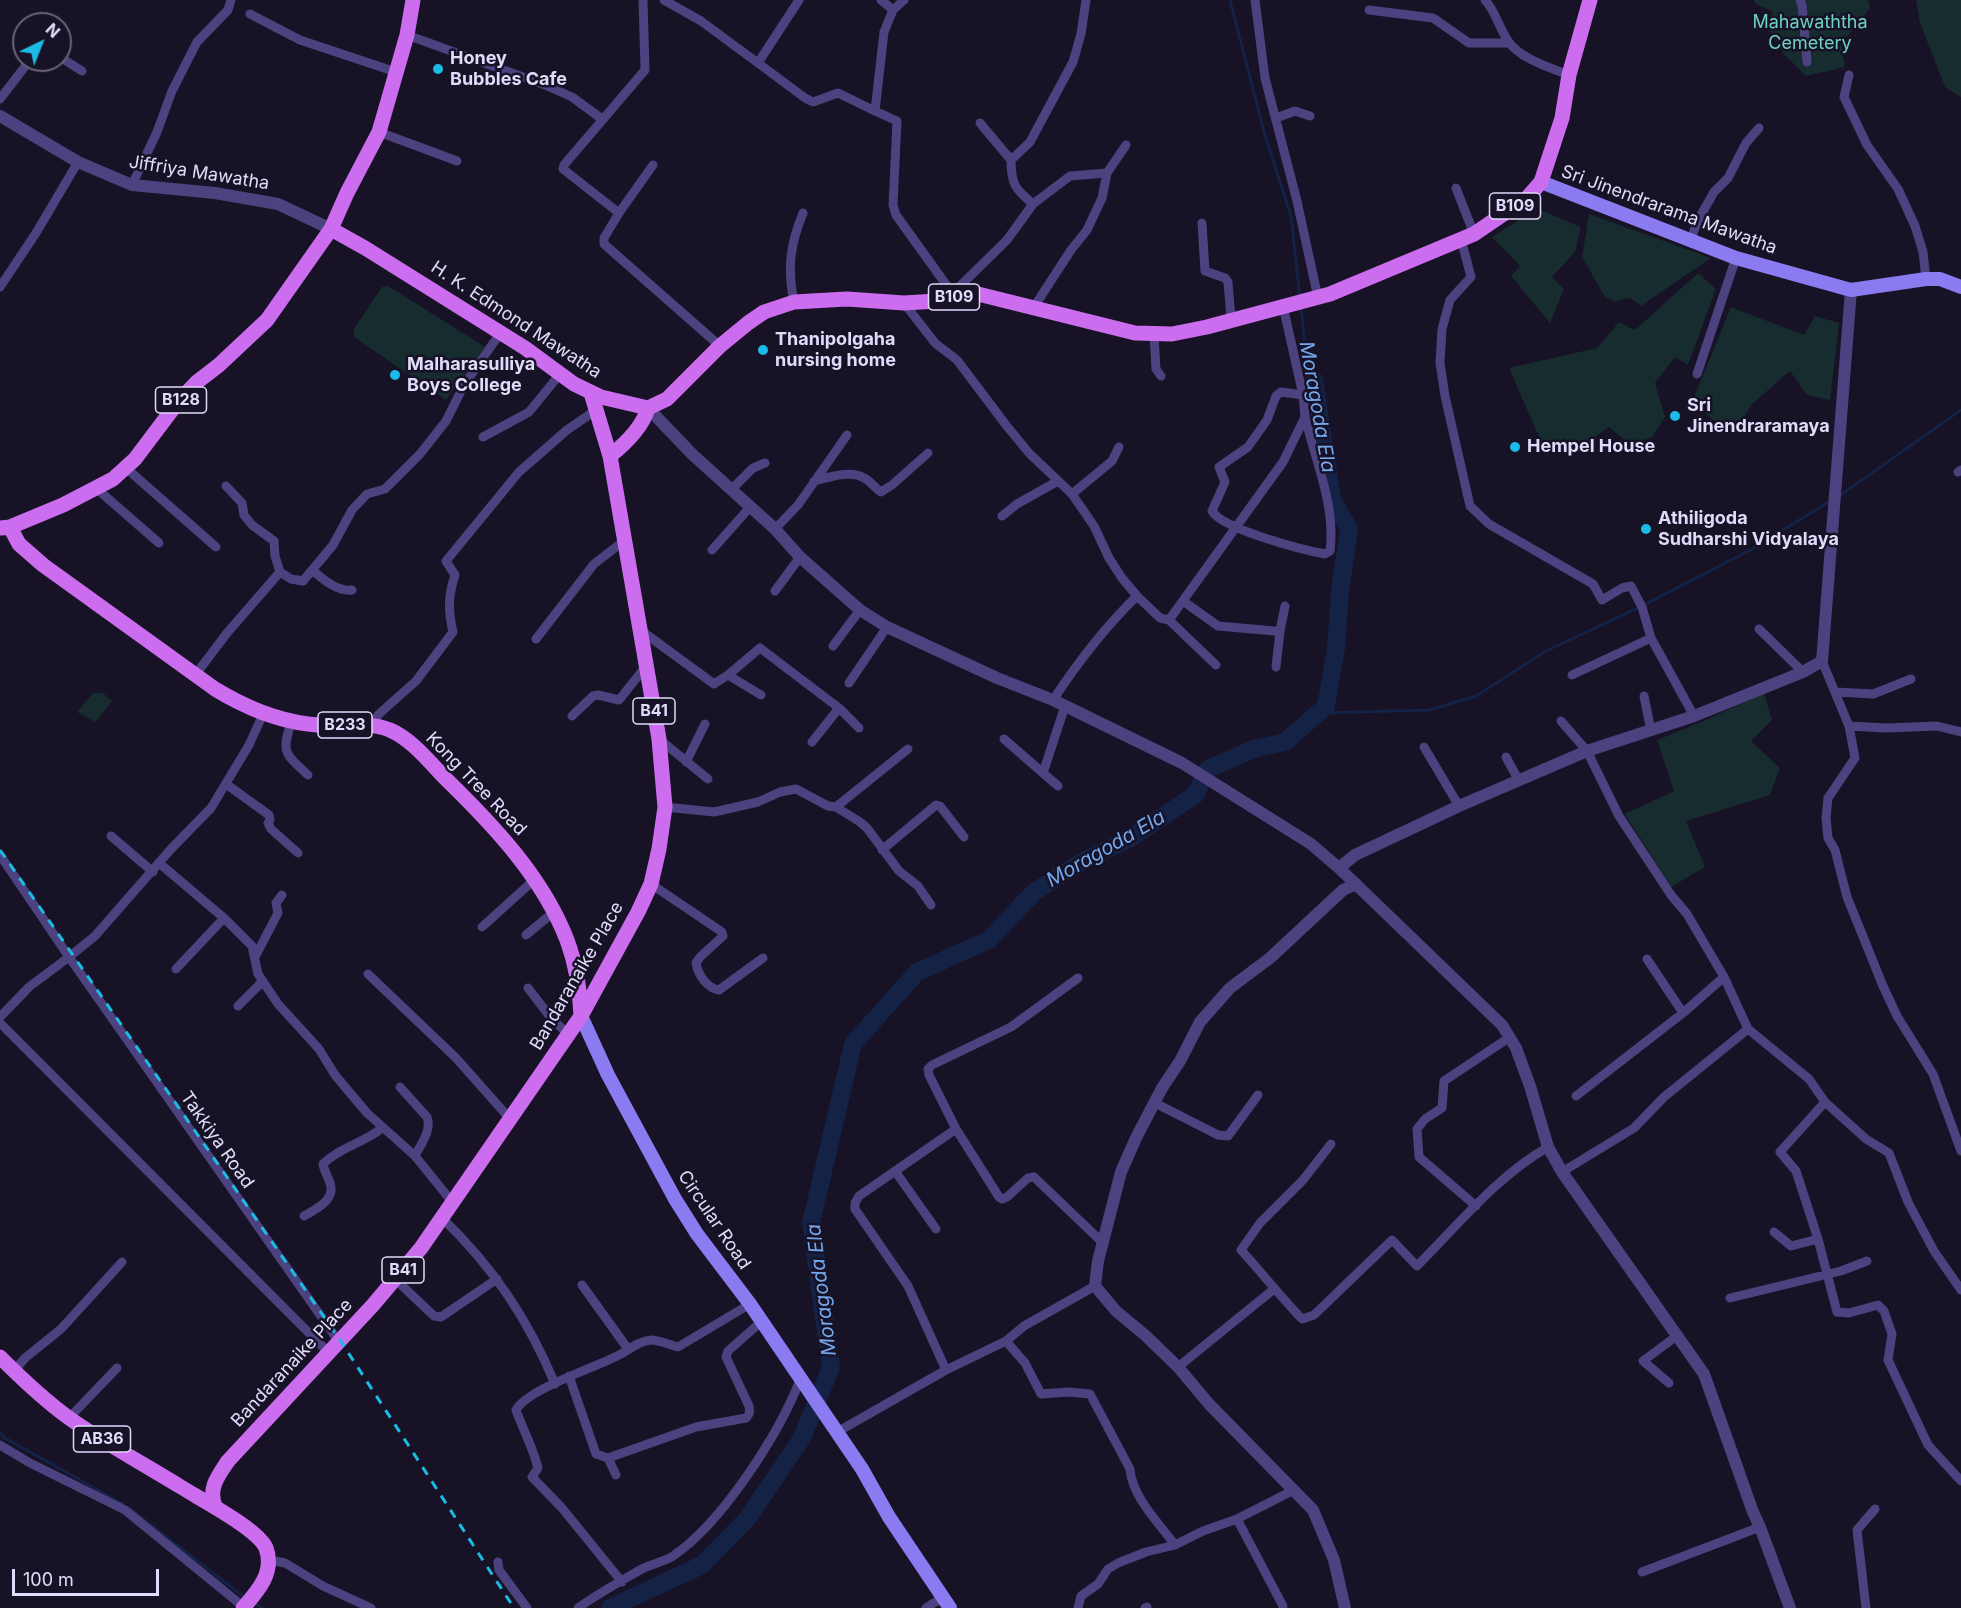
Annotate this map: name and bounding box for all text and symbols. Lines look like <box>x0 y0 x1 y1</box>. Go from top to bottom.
north arrow <box>12 12 72 72</box>
park label: Mahawaththa Cemetery <box>1752 12 1868 54</box>
text: N <box>42 19 64 42</box>
place label: Honey Bubbles Cafe <box>450 48 567 90</box>
marker: Honey Bubbles Cafe <box>431 62 445 76</box>
street label: Jiffriya Mawatha <box>127 151 271 195</box>
street label: Sri Jinendrarama Mawatha <box>1558 161 1780 259</box>
road number: B109 <box>1490 193 1540 219</box>
street label: H. K. Edmond Mawatha <box>427 257 605 383</box>
road number: B109 <box>928 284 980 310</box>
place label: Thanipolgaha nursing home <box>775 329 896 372</box>
water label: Moragoda Ela <box>1294 339 1340 475</box>
marker: Thanipolgaha nursing home <box>756 343 770 357</box>
place label: Malharasulliya Boys College <box>407 354 535 397</box>
marker: Malharasulliya Boys College <box>388 368 402 382</box>
road number: B128 <box>156 387 207 413</box>
place label: Sri Jinendraramaya <box>1687 395 1830 438</box>
marker: Sri Jinendraramaya <box>1668 409 1682 423</box>
place label: Hempel House <box>1527 436 1655 458</box>
marker: Hempel House <box>1508 440 1522 454</box>
place label: Athiligoda Sudharshi Vidyalaya <box>1658 508 1839 550</box>
marker: Athiligoda Sudharshi Vidyalaya <box>1639 522 1653 536</box>
road number: B41 <box>633 698 675 724</box>
road number: B233 <box>318 712 372 738</box>
street label: Kong Tree Road <box>421 728 531 840</box>
water label: Moragoda Ela <box>1042 805 1170 893</box>
street label: Bandaranaike Place <box>526 898 628 1054</box>
street label: Takkiya Road <box>176 1087 258 1193</box>
street label: Circular Road <box>673 1166 755 1274</box>
water label: Moragoda Ela <box>802 1222 842 1358</box>
road number: B41 <box>382 1257 424 1283</box>
street label: Bandaranaike Place <box>227 1294 357 1432</box>
road number: AB36 <box>74 1426 130 1452</box>
scale bar <box>15 1557 162 1595</box>
text: 100 m <box>23 1569 74 1590</box>

